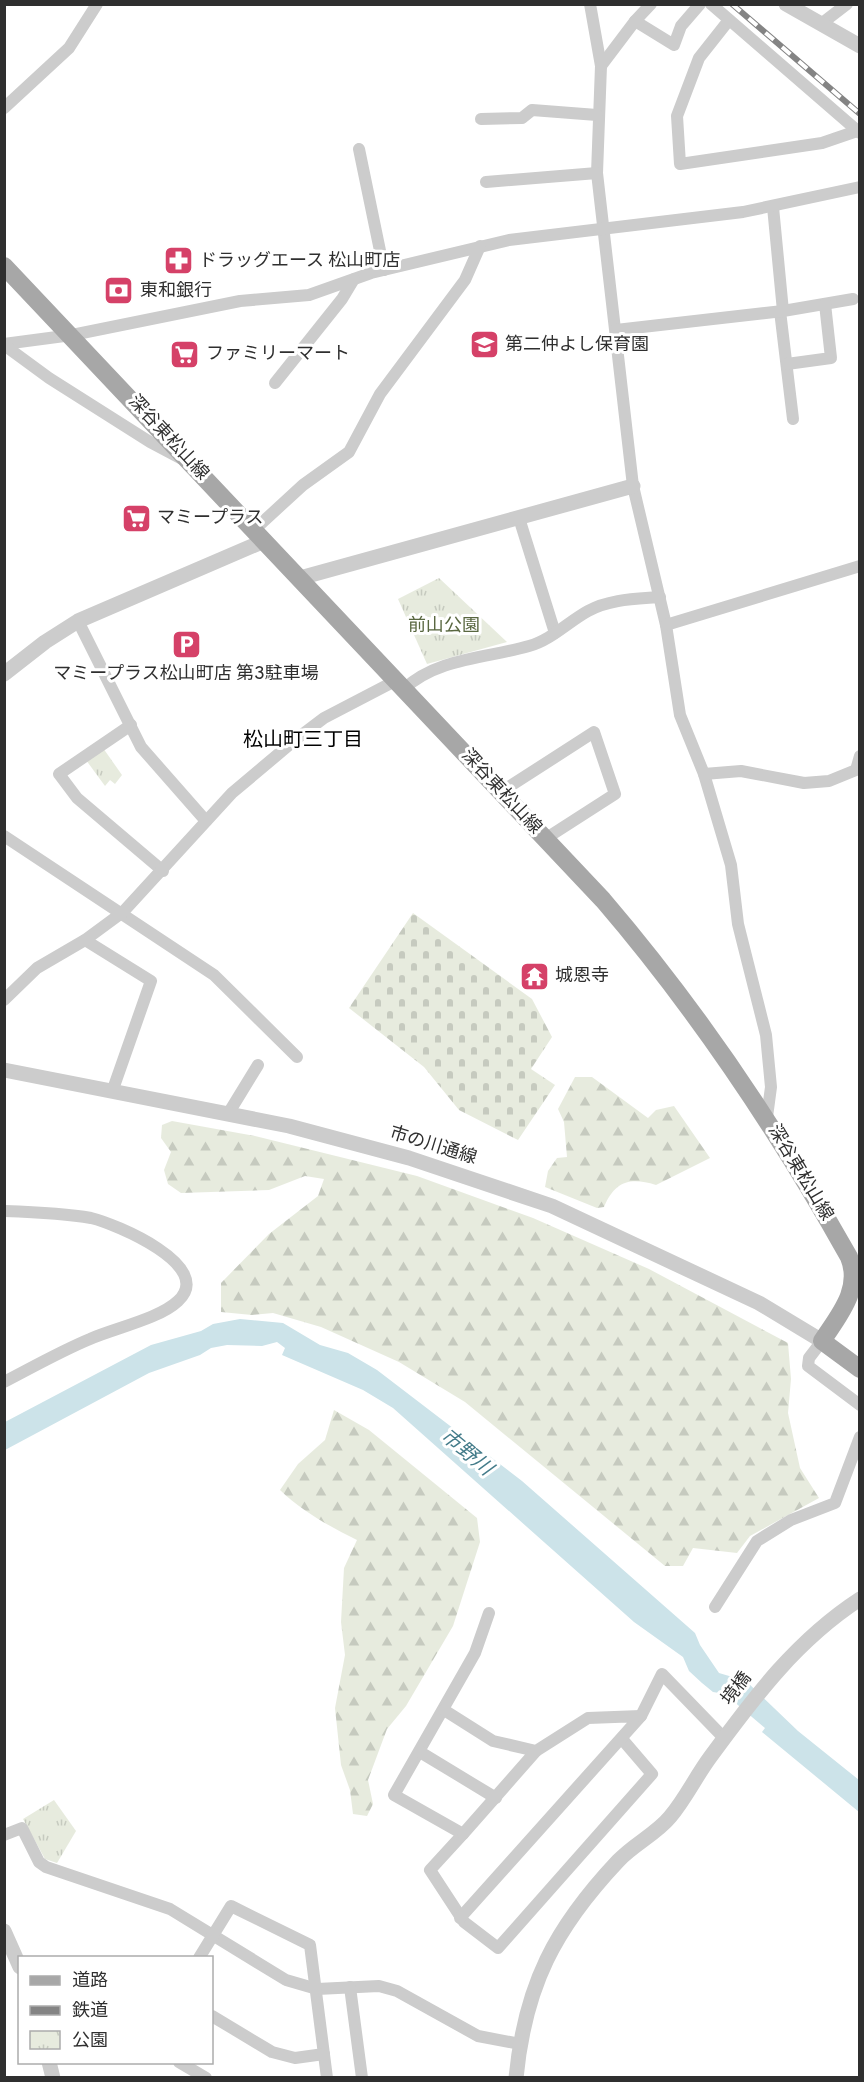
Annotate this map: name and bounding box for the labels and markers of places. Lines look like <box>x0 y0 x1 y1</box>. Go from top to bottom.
pharmacy icon: ドラッグエース 松山町店 <box>162 245 194 277</box>
place label: ドラッグエース 松山町店 <box>199 250 400 273</box>
bank icon: 東和銀行 <box>103 275 135 307</box>
place label: 東和銀行 <box>140 280 212 303</box>
school or university icon: 第二仲よし保育園 <box>468 329 500 361</box>
place label: 第二仲よし保育園 <box>505 334 649 357</box>
supermarket icon: ファミリーマート <box>169 338 201 370</box>
place label: ファミリーマート <box>206 343 350 366</box>
supermarket icon: マミープラス <box>120 502 152 534</box>
place label: マミープラス <box>157 507 264 530</box>
parking icon: マミープラス松山町店 第3駐車場 <box>170 629 202 661</box>
place label: マミープラス松山町店 第3駐車場 <box>53 663 319 686</box>
temple icon: 城恩寺 <box>518 960 550 992</box>
place label: 城恩寺 <box>555 965 609 988</box>

